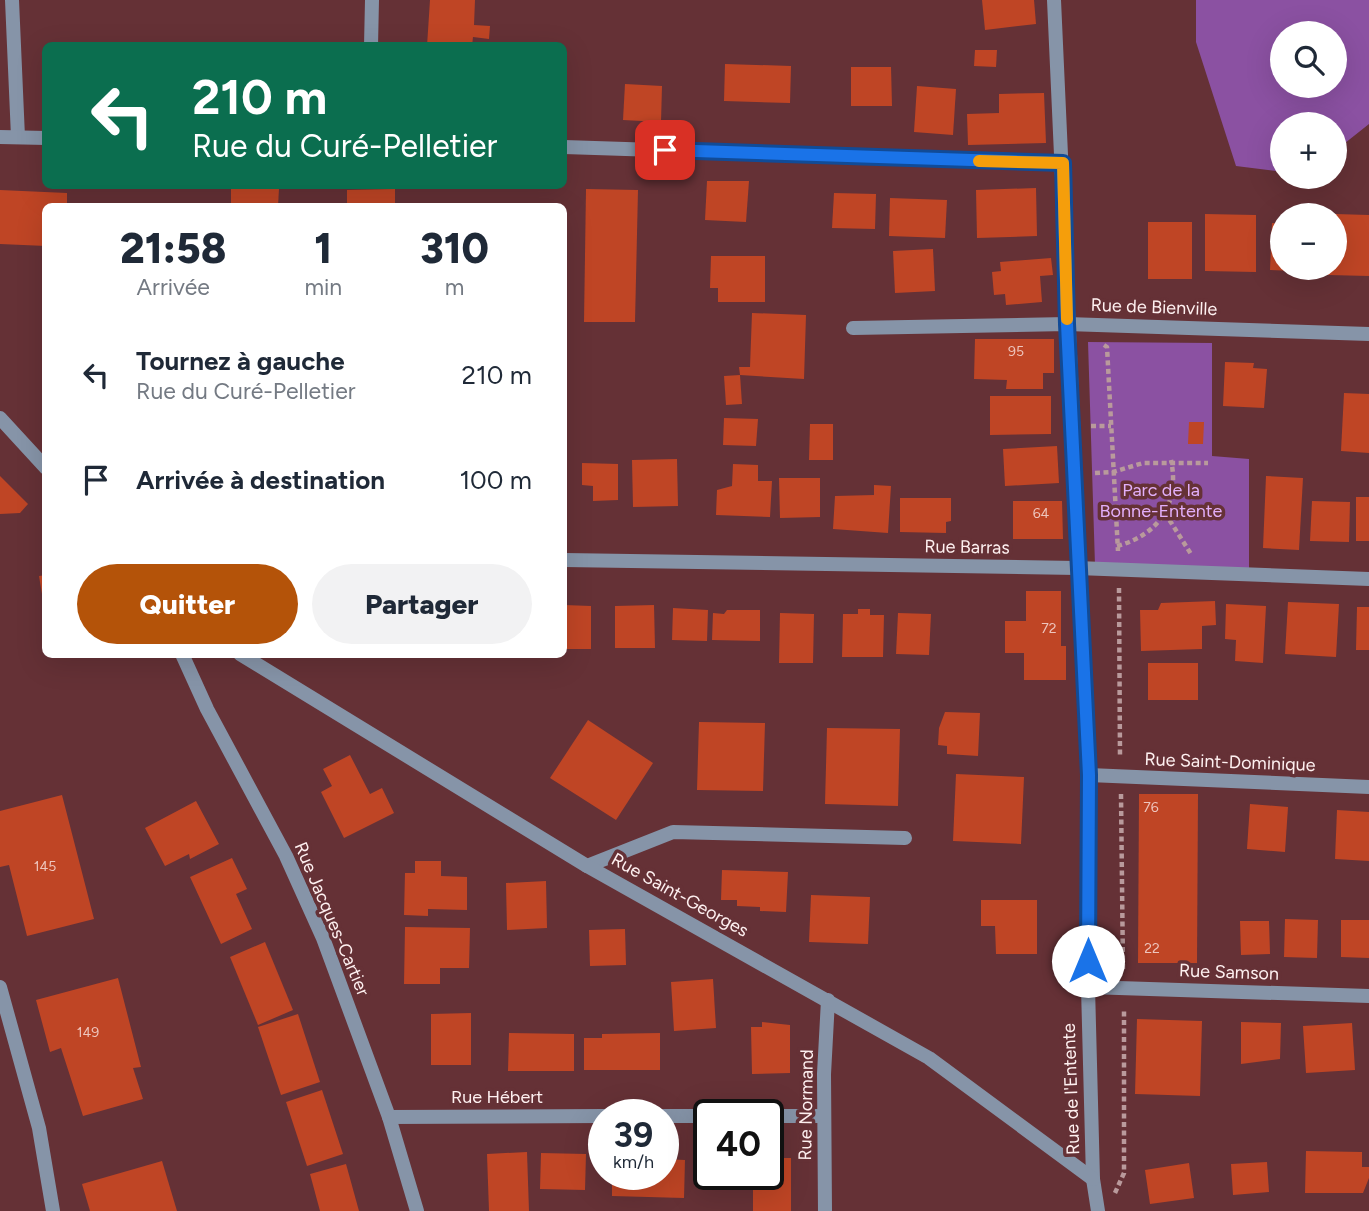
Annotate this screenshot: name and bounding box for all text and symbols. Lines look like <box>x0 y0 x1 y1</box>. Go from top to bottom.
map controls <box>1270 21 1347 280</box>
button: search <box>1270 21 1347 98</box>
text: 210 m <box>192 67 327 126</box>
icon: left <box>77 70 168 161</box>
button: + <box>1270 112 1347 189</box>
pin <box>635 120 695 180</box>
text: Rue du Curé-Pelletier <box>192 127 497 165</box>
icon: arrive <box>646 131 684 169</box>
button: − <box>1270 203 1347 280</box>
text: 21:58 <box>120 223 226 274</box>
text: 1 <box>314 223 332 274</box>
text: 310 <box>420 223 489 274</box>
text: Arrivée <box>137 273 210 301</box>
text: min <box>304 273 342 301</box>
text: m <box>445 273 464 301</box>
street label: Rue de Bienville <box>1090 294 1218 320</box>
house number: 95 <box>1008 343 1024 360</box>
text: Tournez à gauche <box>136 345 345 377</box>
icon: left <box>77 356 115 394</box>
text: 210 m <box>462 359 532 391</box>
text: Rue du Curé-Pelletier <box>136 377 356 405</box>
icon: arrive <box>77 461 115 499</box>
text: Arrivée à destination <box>136 464 385 496</box>
text: 100 m <box>459 464 532 496</box>
park label: Parc de la Bonne-Entente <box>1100 479 1223 522</box>
house number: 64 <box>1033 505 1050 522</box>
street label: Rue Barras <box>924 535 1010 559</box>
button: Quitter <box>77 564 298 644</box>
button: Partager <box>312 564 532 644</box>
house number: 72 <box>1041 620 1057 637</box>
street label: Rue Saint-Dominique <box>1144 748 1316 776</box>
house number: 76 <box>1143 799 1159 816</box>
street label: Rue Jacques-Cartier <box>290 839 374 999</box>
street label: Rue Saint-Georges <box>608 848 752 942</box>
house number: 145 <box>34 858 56 875</box>
position arrow <box>1051 924 1125 998</box>
house number: 22 <box>1144 940 1160 957</box>
street label: Rue Samson <box>1179 959 1279 985</box>
street label: Rue de l'Entente <box>1058 1023 1084 1155</box>
house number: 149 <box>77 1024 99 1041</box>
street label: Rue Normand <box>794 1049 818 1161</box>
street label: Rue Hébert <box>451 1086 543 1108</box>
speed limit sign: 40 <box>693 1099 784 1190</box>
text: 39 <box>614 1114 653 1156</box>
text: km/h <box>613 1151 654 1173</box>

